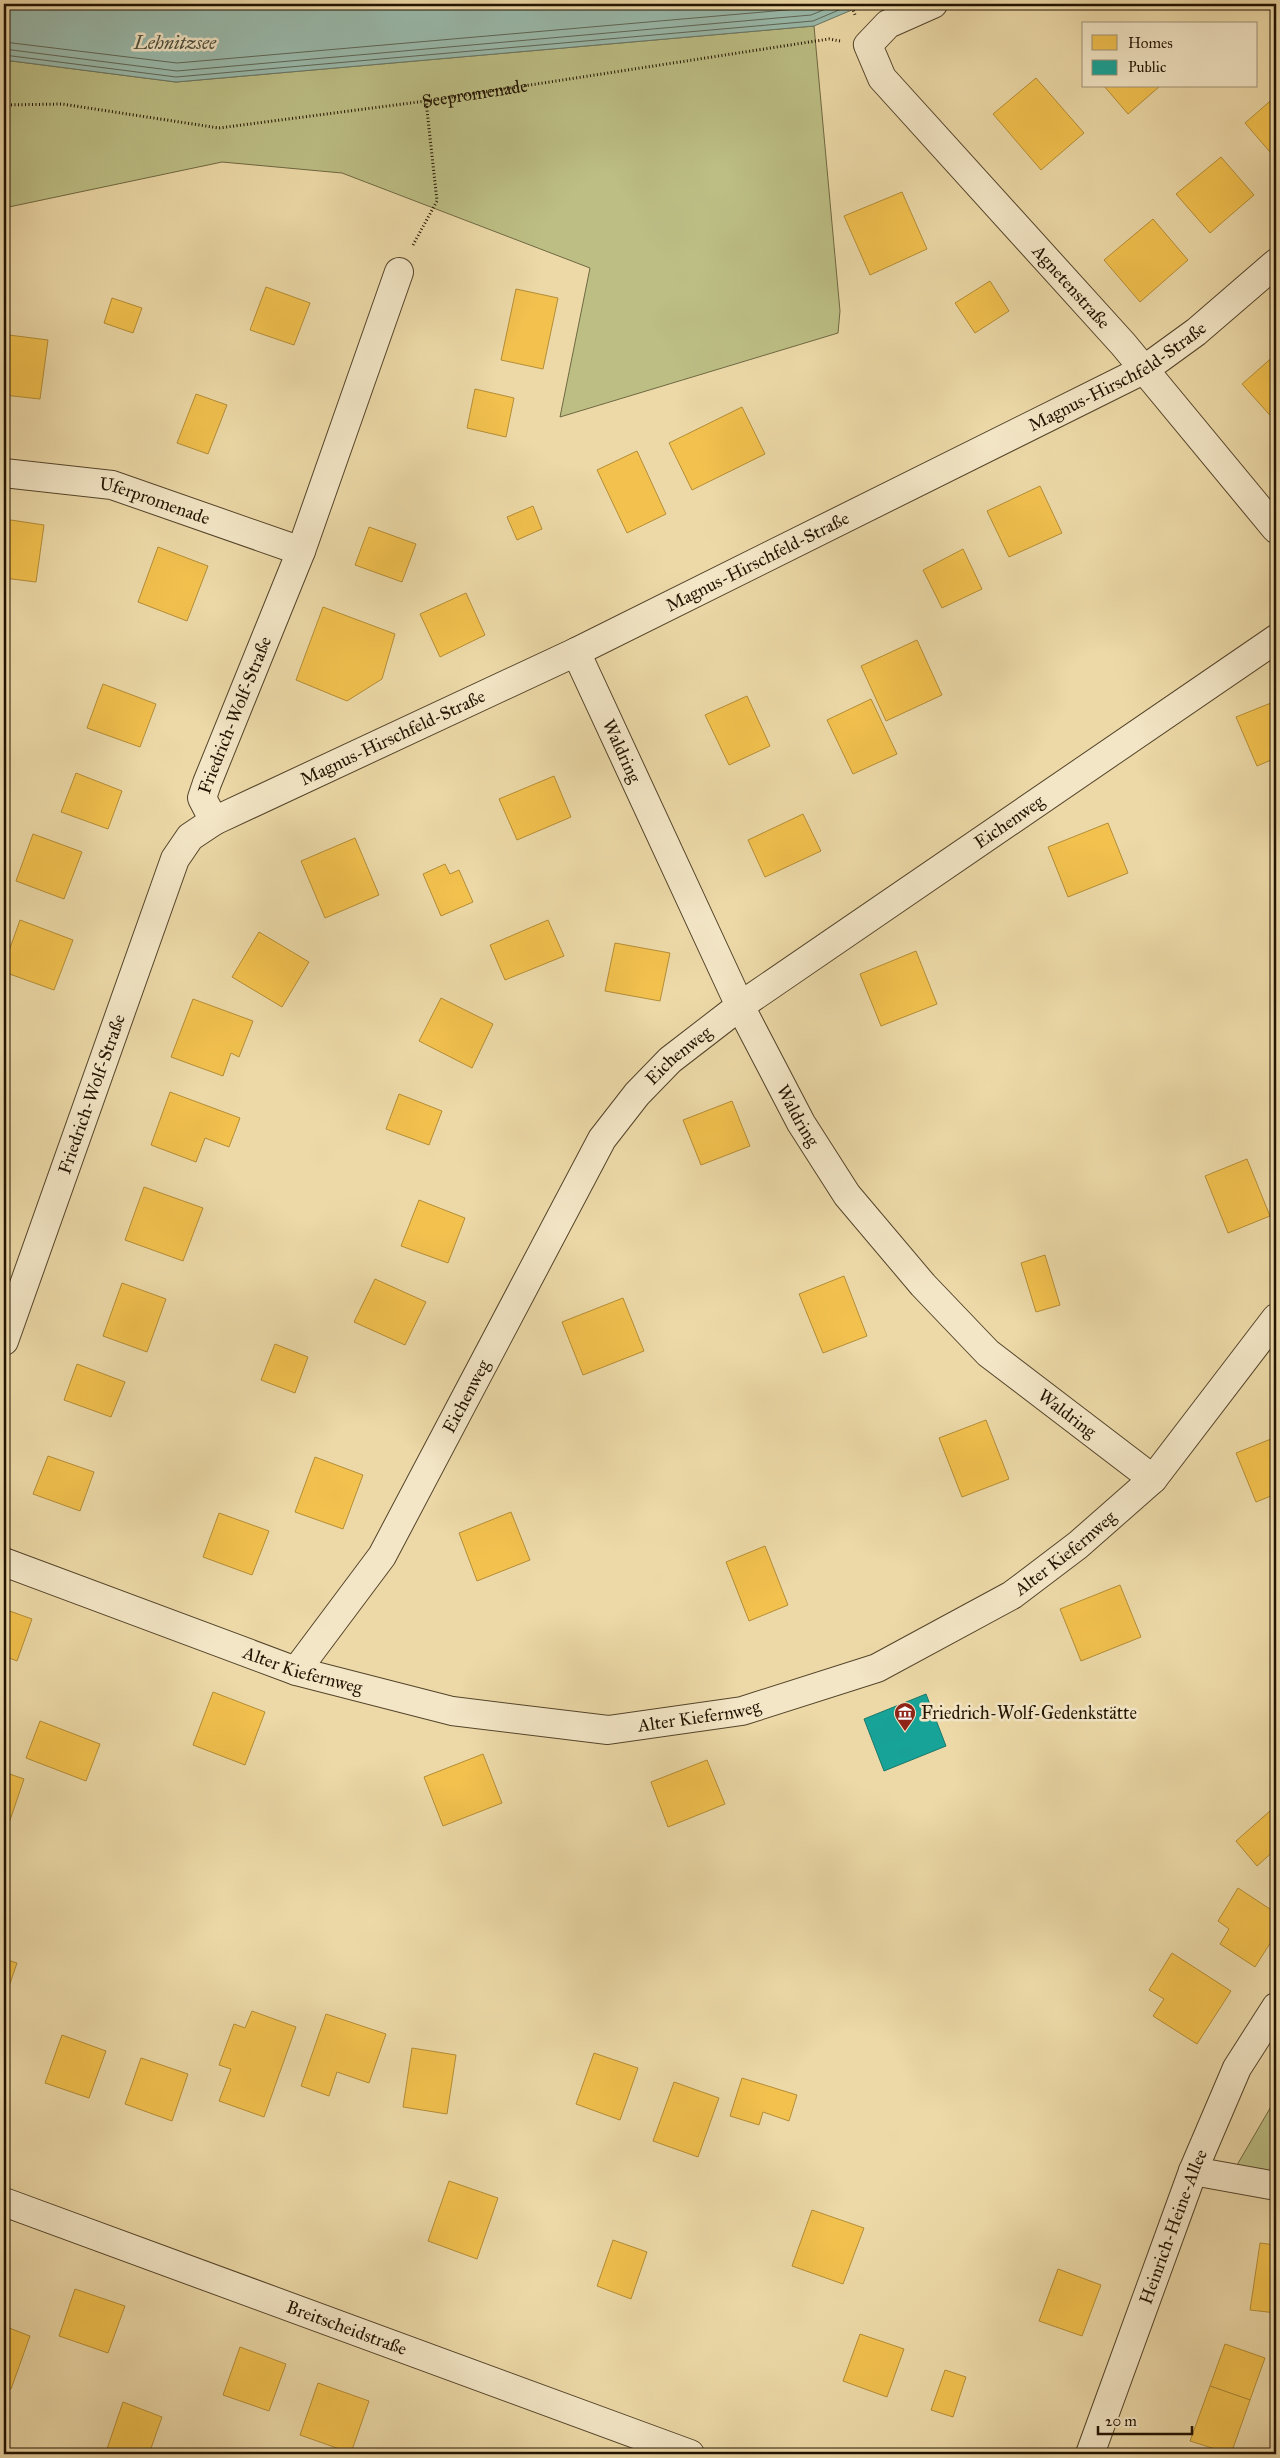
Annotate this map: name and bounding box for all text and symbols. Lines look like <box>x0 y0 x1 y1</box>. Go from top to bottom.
legend <box>1082 22 1258 88</box>
water label: Lehnitzsee <box>133 31 217 54</box>
text: Homes <box>1128 34 1173 52</box>
text: Public <box>1128 58 1166 76</box>
street label: Seepromenade <box>420 75 529 112</box>
street label: Agnetenstraße <box>1027 240 1115 333</box>
street label: Magnus-Hirschfeld-Straße <box>1025 317 1211 436</box>
street label: Uferpromenade <box>99 473 213 529</box>
street label: Magnus-Hirschfeld-Straße <box>662 507 853 617</box>
street label: Friedrich-Wolf-Straße <box>193 633 276 797</box>
street label: Magnus-Hirschfeld-Straße <box>296 685 489 790</box>
street label: Waldring <box>598 716 646 787</box>
street label: Eichenweg <box>970 790 1049 853</box>
street label: Friedrich-Wolf-Straße <box>53 1011 130 1177</box>
street label: Eichenweg <box>641 1021 717 1090</box>
street label: Waldring <box>772 1081 824 1152</box>
street label: Eichenweg <box>438 1355 496 1437</box>
street label: Waldring <box>1034 1384 1101 1444</box>
street label: Alter Kiefernweg <box>1009 1505 1121 1601</box>
street label: Alter Kiefernweg <box>239 1641 365 1700</box>
street label: Alter Kiefernweg <box>635 1695 764 1737</box>
museum icon: Friedrich-Wolf-Gedenkstätte <box>893 1701 917 1732</box>
place label: Friedrich-Wolf-Gedenkstätte <box>921 1702 1137 1724</box>
street label: Heinrich-Heine-Allee <box>1134 2146 1212 2307</box>
street label: Breitscheidstraße <box>283 2296 410 2360</box>
scale bar <box>1098 2403 1191 2435</box>
text: 20 m <box>1105 2412 1137 2430</box>

